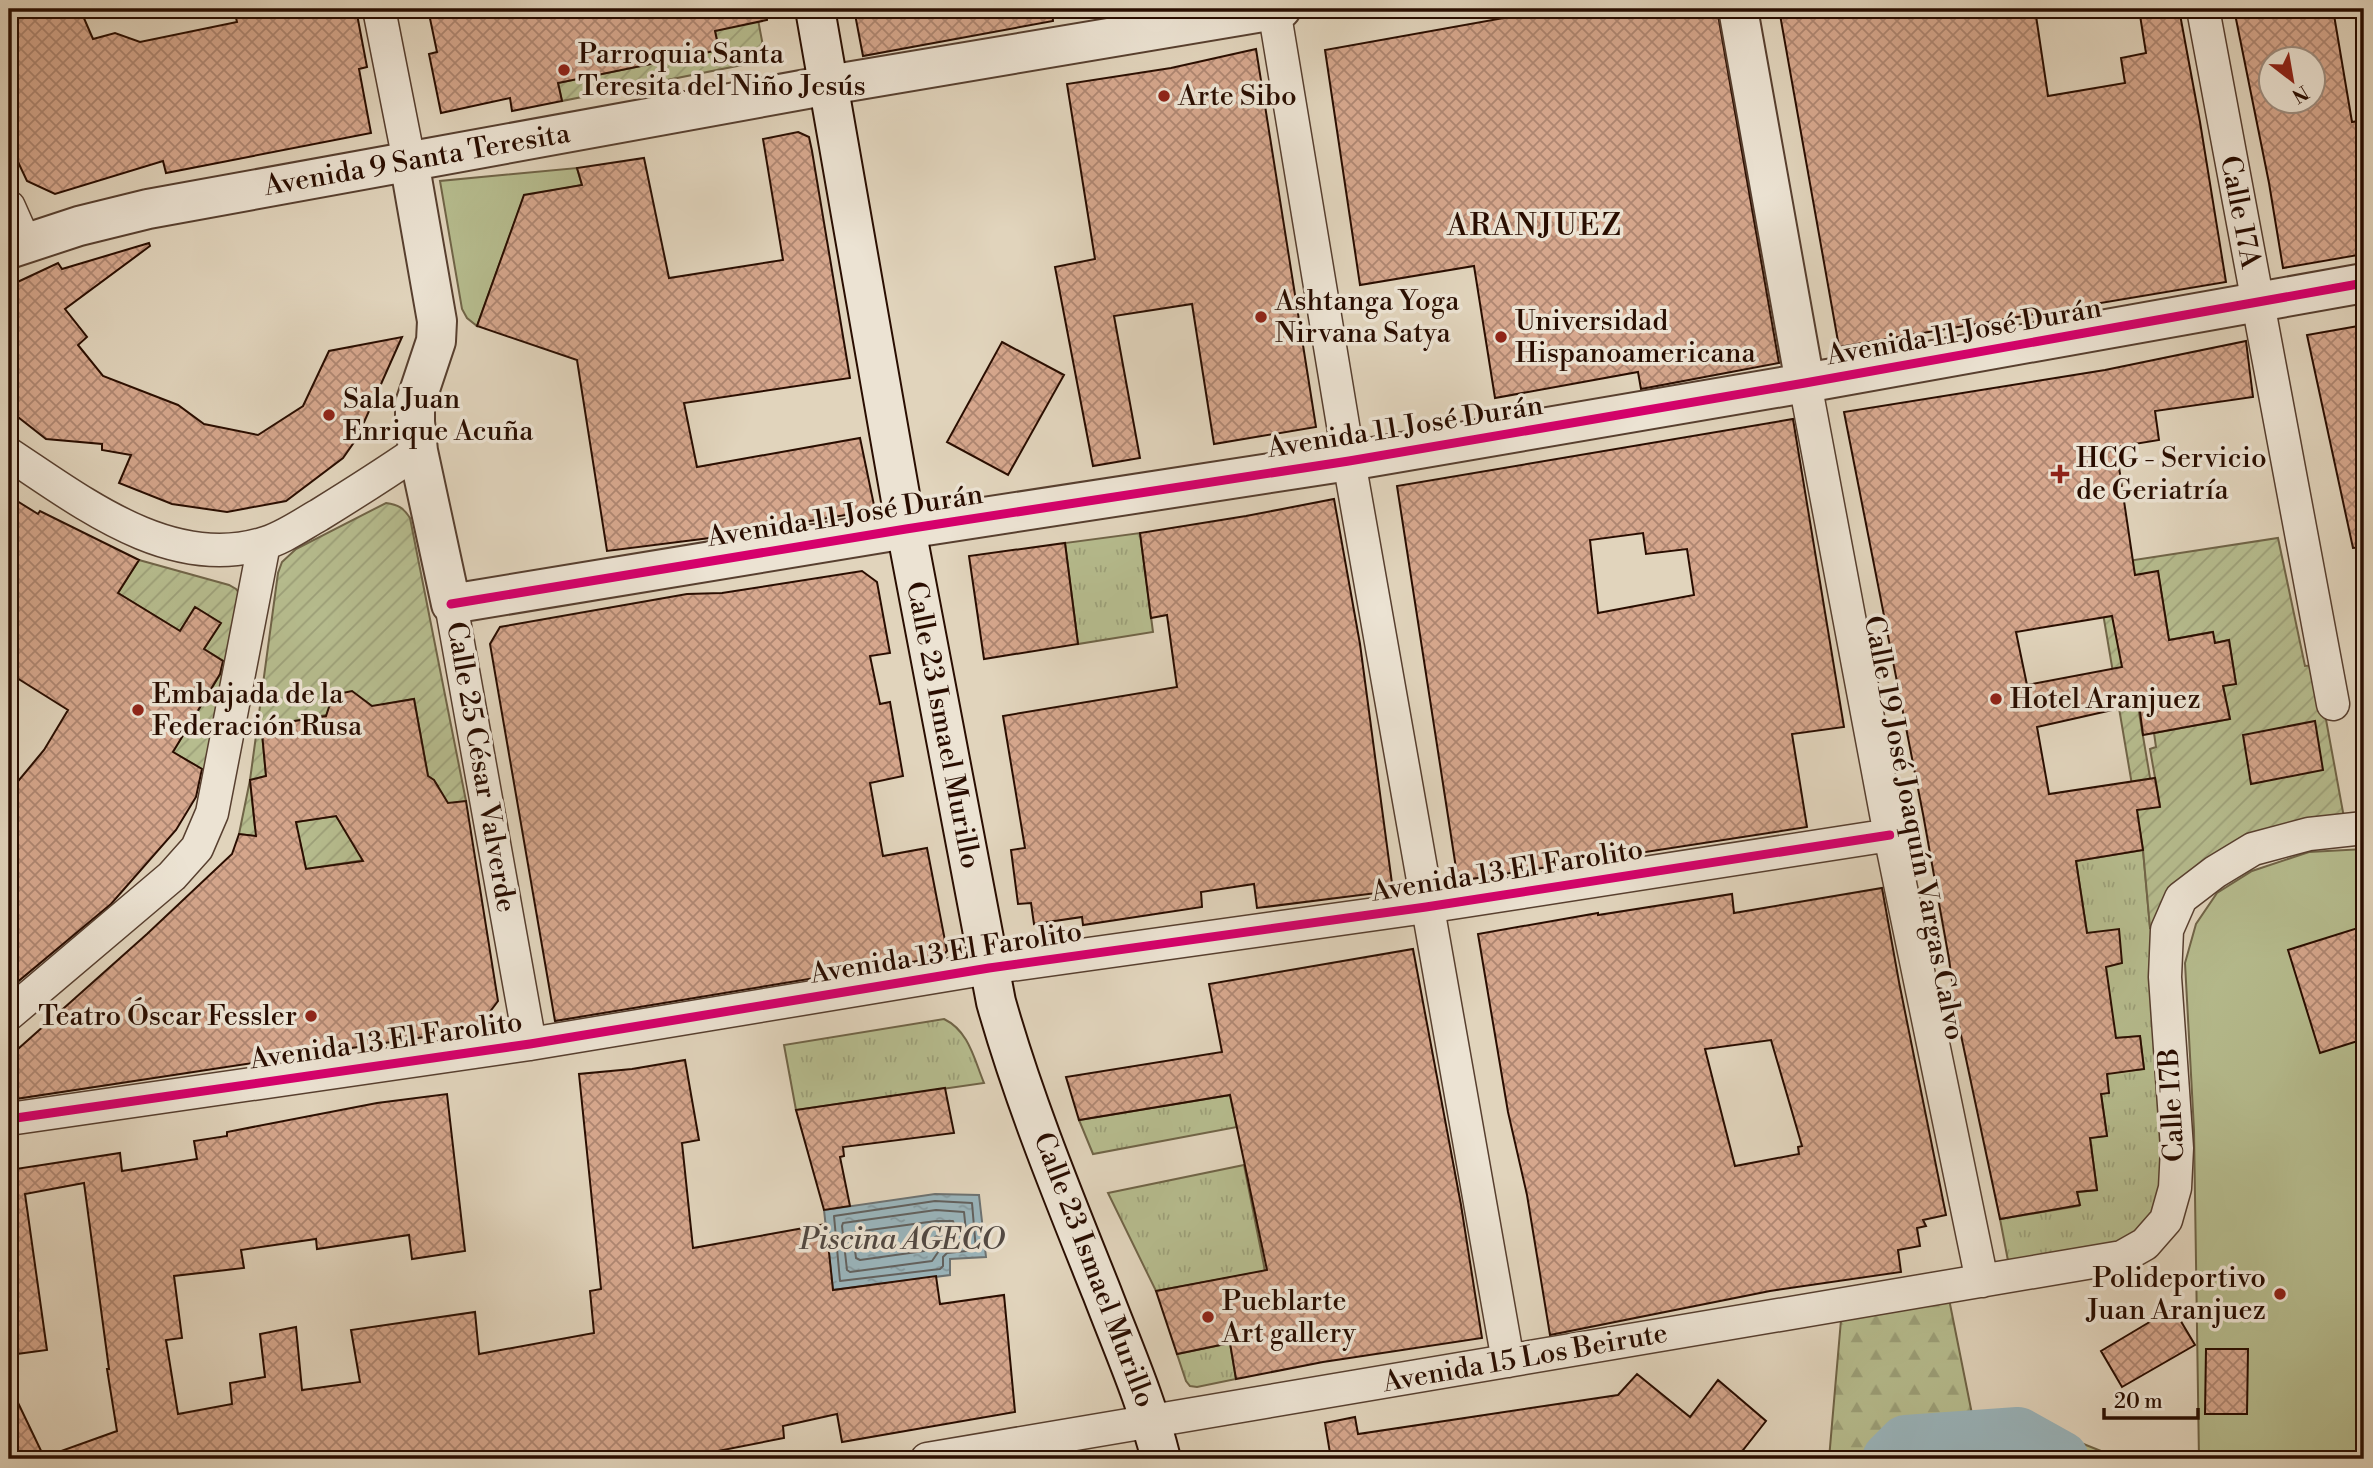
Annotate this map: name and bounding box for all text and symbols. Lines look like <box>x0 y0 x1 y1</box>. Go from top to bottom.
place label: Parroquia Santa Teresita del Niño Jesús <box>578 37 866 104</box>
north arrow <box>2258 46 2328 116</box>
marker: Parroquia Santa Teresita del Niño Jesús <box>556 62 572 78</box>
place label: Arte Sibo <box>1177 79 1297 114</box>
text: N <box>2288 80 2313 108</box>
marker: Arte Sibo <box>1156 88 1172 104</box>
street label: Avenida 9 Santa Teresita <box>260 116 574 204</box>
street label: Calle 17A <box>2212 153 2268 272</box>
district label: ARANJUEZ <box>1446 207 1623 245</box>
place label: Ashtanga Yoga Nirvana Satya <box>1274 284 1460 351</box>
street label: Avenida 11 José Durán <box>1823 291 2104 374</box>
place label: Universidad Hispanoamericana <box>1515 304 1756 371</box>
marker: Ashtanga Yoga Nirvana Satya <box>1253 309 1269 325</box>
marker: Universidad Hispanoamericana <box>1493 329 1509 345</box>
place label: Sala Juan Enrique Acuña <box>343 382 534 449</box>
street label: Avenida 11 José Durán <box>1264 388 1546 466</box>
marker: Sala Juan Enrique Acuña <box>321 407 337 423</box>
place label: HCG - Servicio de Geriatría <box>2076 441 2267 508</box>
marker: HCG - Servicio de Geriatría <box>2050 464 2070 484</box>
street label: Avenida 11 José Durán <box>704 477 986 555</box>
street label: Calle 23 Ismael Murillo <box>898 578 988 872</box>
street label: Calle 19 José Joaquín Vargas Calvo <box>1856 613 1972 1043</box>
street label: Calle 25 César Valverde <box>438 619 524 915</box>
place label: Embajada de la Federación Rusa <box>152 677 363 744</box>
place label: Hotel Aranjuez <box>2010 682 2201 717</box>
marker: Hotel Aranjuez <box>1988 691 2004 707</box>
marker: Embajada de la Federación Rusa <box>130 702 146 718</box>
street label: Avenida 13 El Farolito <box>1368 832 1645 910</box>
street label: Avenida 13 El Farolito <box>807 914 1084 992</box>
place label: Teatro Óscar Fessler <box>38 997 297 1034</box>
street label: Avenida 13 El Farolito <box>247 1005 524 1078</box>
marker: Teatro Óscar Fessler <box>303 1008 319 1024</box>
street label: Calle 17B <box>2152 1047 2192 1163</box>
street label: Calle 23 Ismael Murillo <box>1025 1128 1163 1412</box>
water label: Piscina AGECO <box>798 1221 1005 1259</box>
place label: Polideportivo Juan Aranjuez <box>2086 1261 2266 1328</box>
place label: Pueblarte Art gallery <box>1221 1284 1356 1351</box>
marker: Polideportivo Juan Aranjuez <box>2272 1286 2288 1302</box>
marker: Pueblarte Art gallery <box>1200 1309 1216 1325</box>
street label: Avenida 15 Los Beirute <box>1379 1316 1670 1400</box>
scale bar <box>2104 1377 2198 1421</box>
text: 20 m <box>2114 1389 2163 1415</box>

